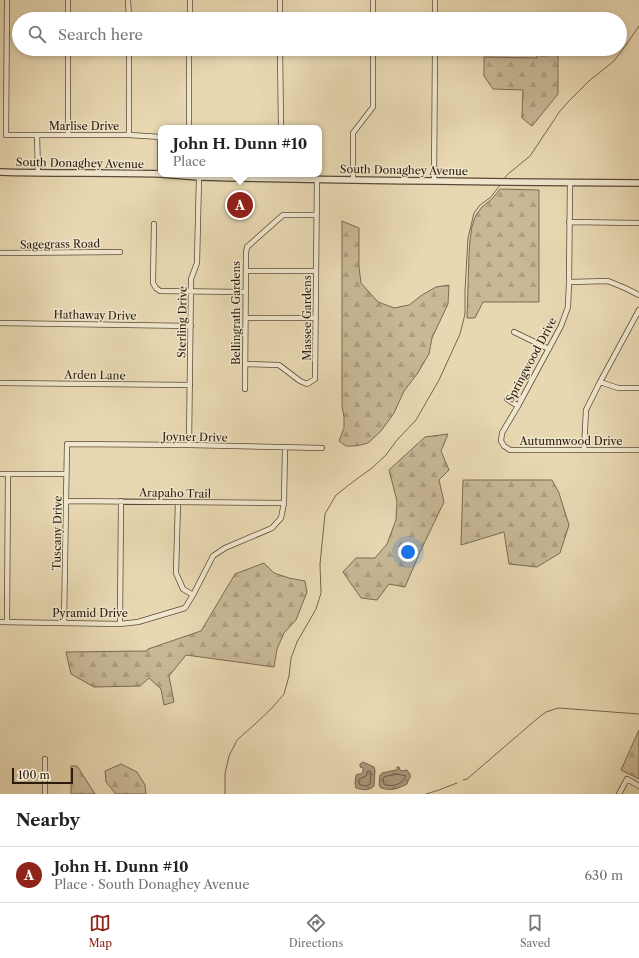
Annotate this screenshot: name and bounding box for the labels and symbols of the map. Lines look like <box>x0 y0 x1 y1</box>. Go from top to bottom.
street label: Marlise Drive <box>49 119 119 133</box>
street label: South Donaghey Avenue <box>16 155 144 171</box>
street label: South Donaghey Avenue <box>340 162 468 178</box>
pin: A <box>227 190 253 220</box>
street label: Sagegrass Road <box>20 236 100 252</box>
street label: Bellingrath Gardens <box>229 261 243 365</box>
street label: Massee Gardens <box>300 275 314 361</box>
street label: Sterling Drive <box>174 286 190 358</box>
street label: Hathaway Drive <box>53 307 137 323</box>
street label: Springwood Drive <box>503 315 559 405</box>
street label: Arden Lane <box>63 367 126 383</box>
street label: Joyner Drive <box>160 429 228 445</box>
street label: Autumnwood Drive <box>519 434 622 448</box>
street label: Arapaho Trail <box>138 485 212 501</box>
street label: Tuscany Drive <box>49 495 65 571</box>
your location <box>398 542 418 562</box>
street label: Pyramid Drive <box>52 606 128 620</box>
scale bar <box>12 766 73 785</box>

